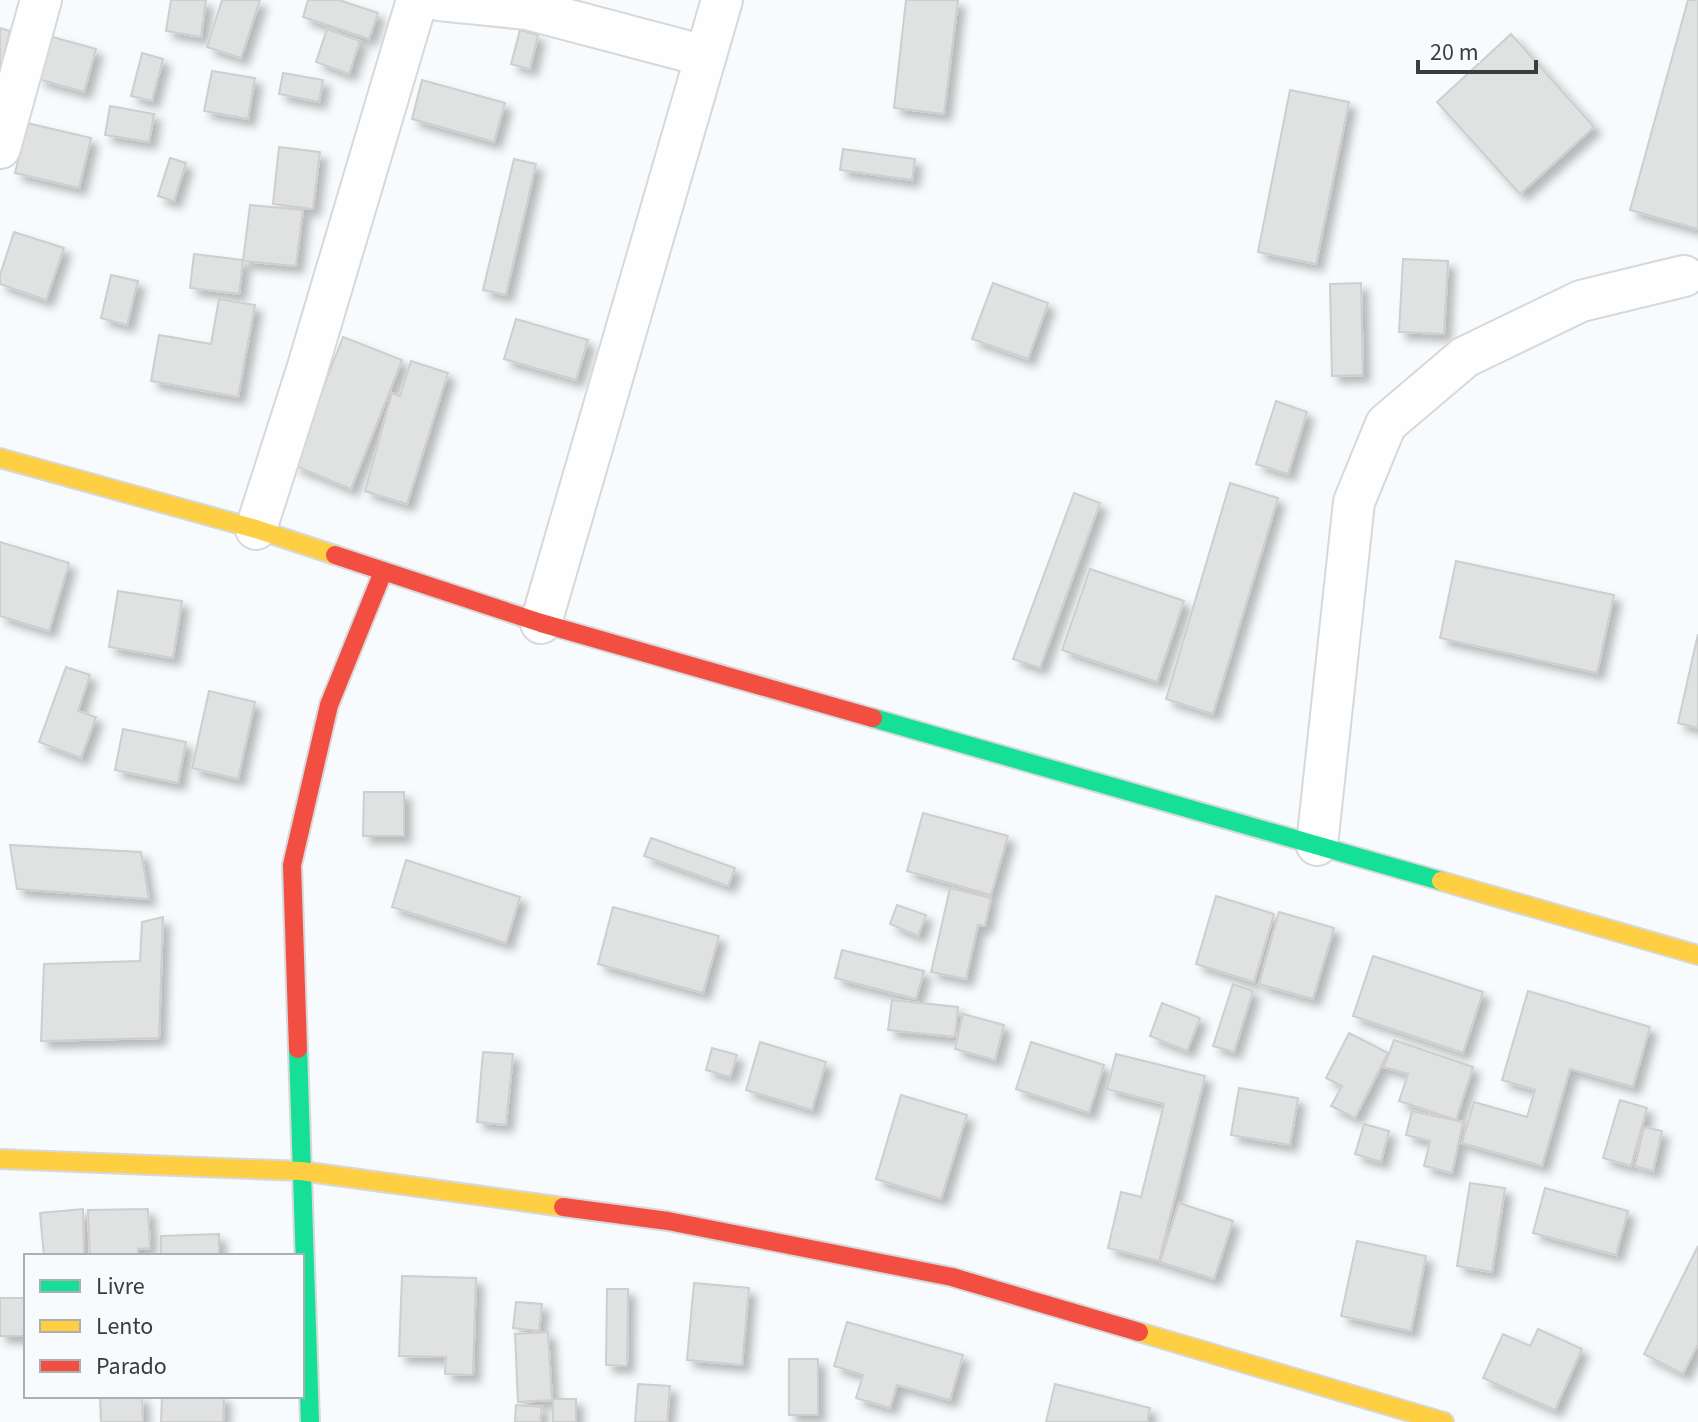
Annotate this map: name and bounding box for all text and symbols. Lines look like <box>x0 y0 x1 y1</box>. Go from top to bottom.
scale bar <box>1418 24 1536 74</box>
text: 20 m <box>1430 35 1479 70</box>
legend <box>24 1254 304 1398</box>
text: Livre <box>96 1269 145 1304</box>
text: Lento <box>96 1309 153 1344</box>
text: Parado <box>96 1349 167 1384</box>

